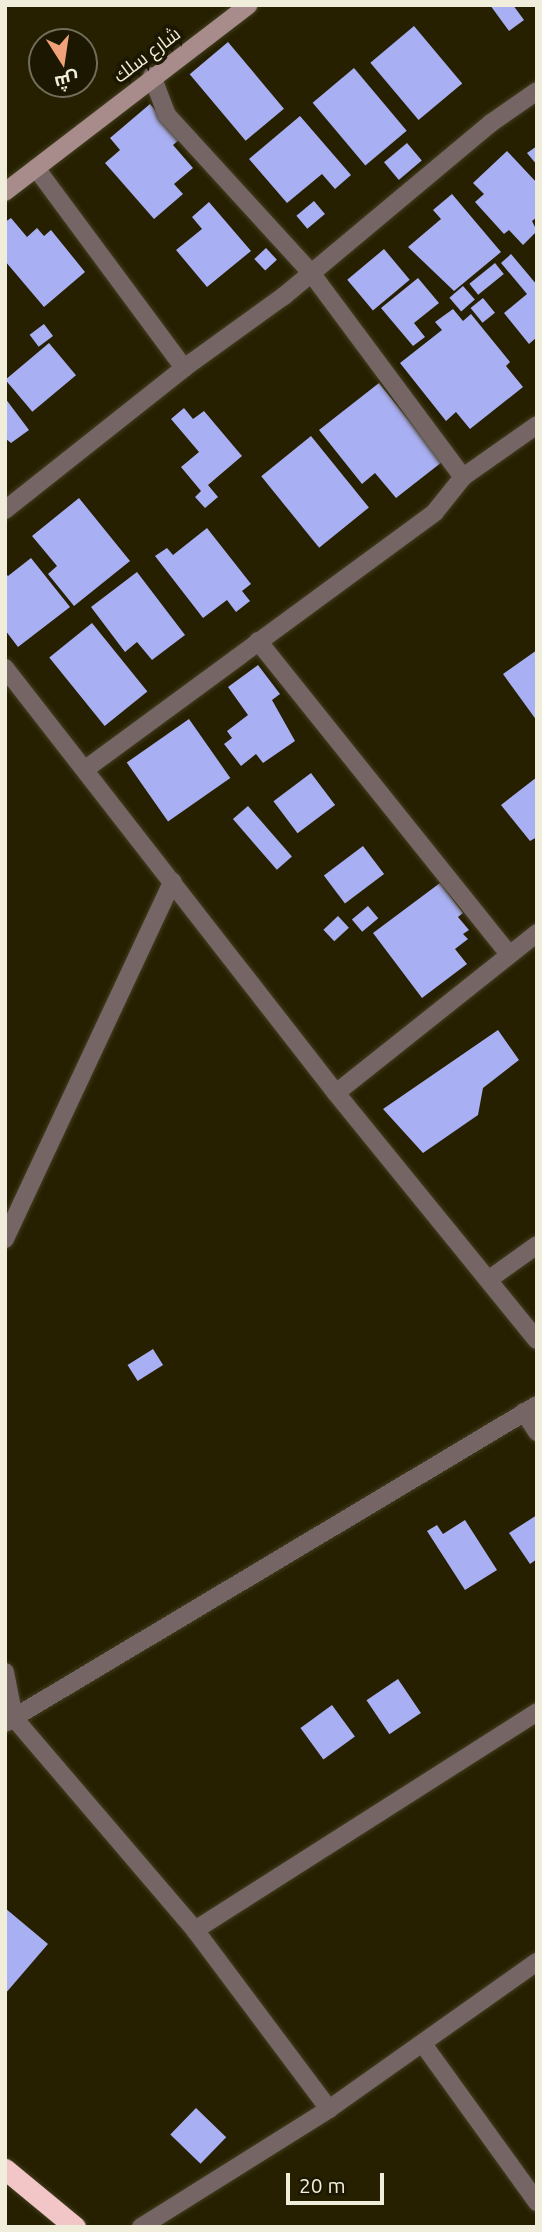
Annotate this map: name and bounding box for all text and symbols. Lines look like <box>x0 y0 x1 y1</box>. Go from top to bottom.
street label: شارع سلك <box>109 22 185 88</box>
north arrow <box>28 28 98 98</box>
text: ش <box>53 68 81 95</box>
scale bar <box>290 2158 388 2202</box>
text: 20 m <box>299 2173 346 2197</box>

